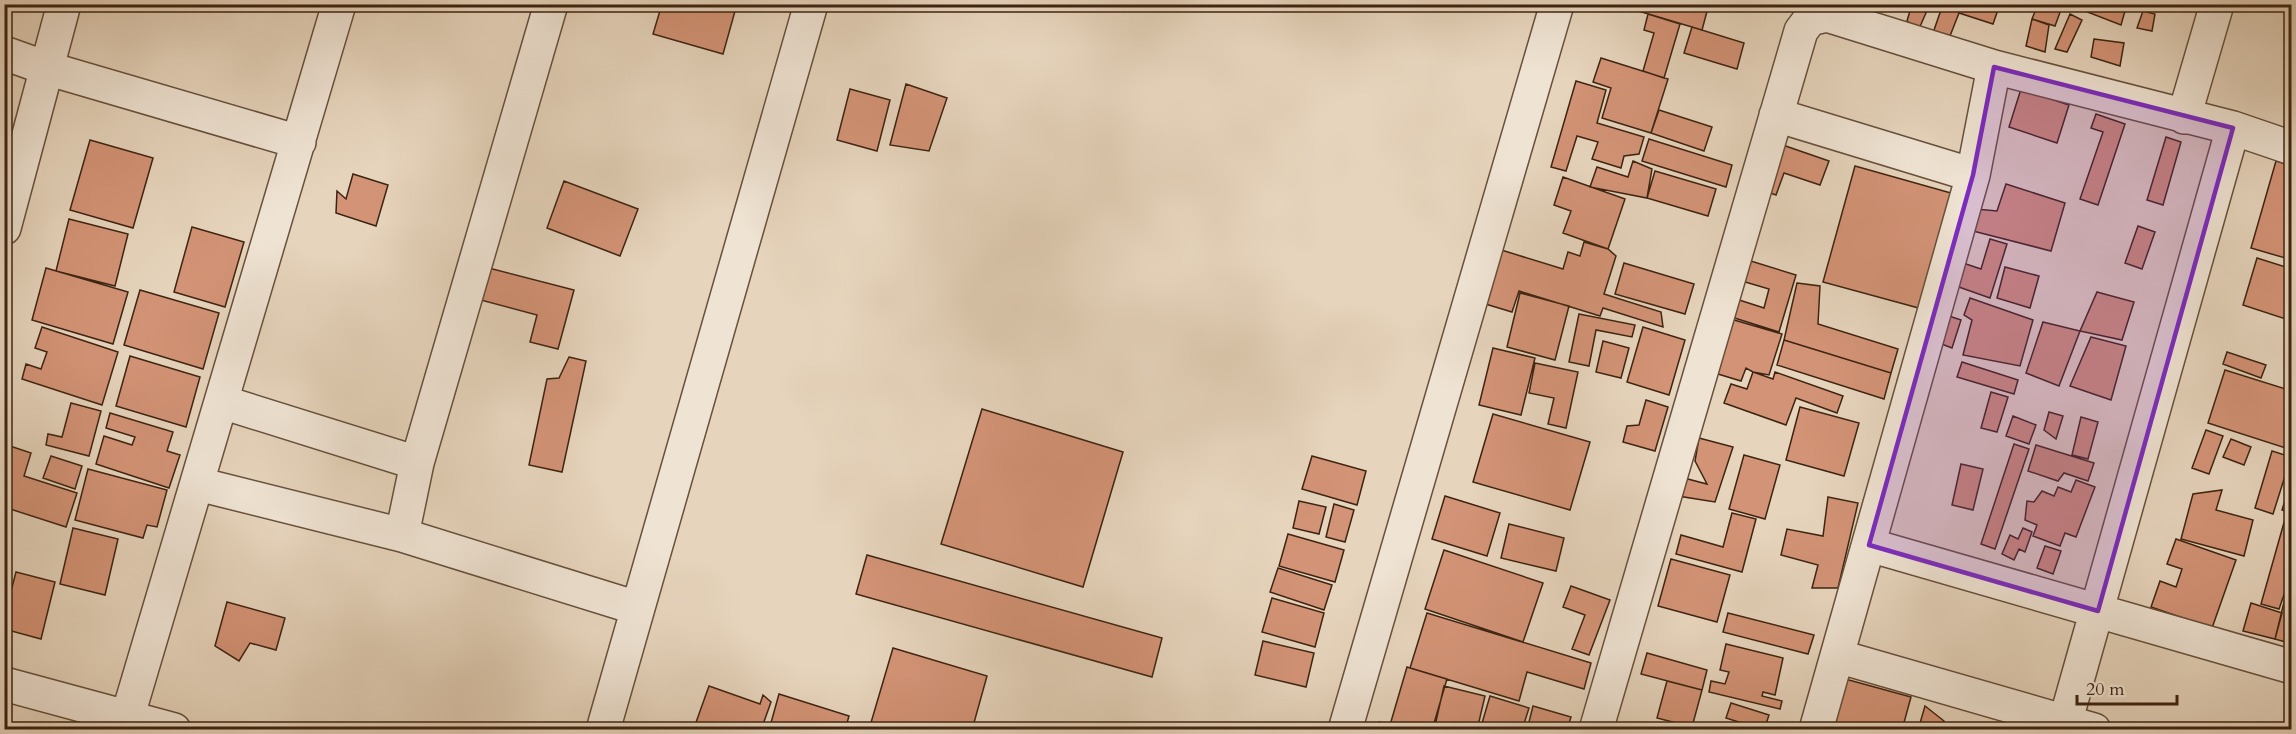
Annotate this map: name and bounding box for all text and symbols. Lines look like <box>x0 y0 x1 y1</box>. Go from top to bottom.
scale bar <box>2077 668 2178 706</box>
text: 20 m <box>2086 677 2125 702</box>

